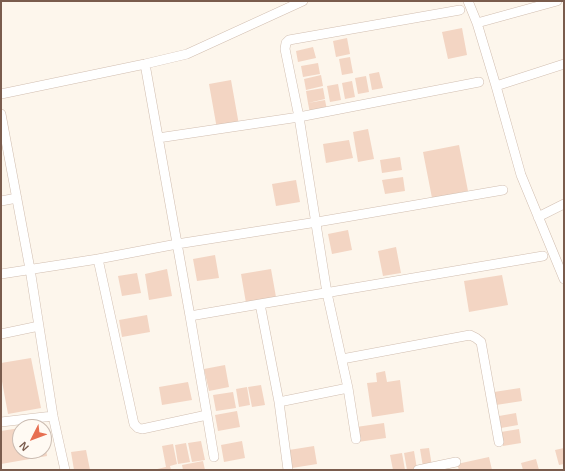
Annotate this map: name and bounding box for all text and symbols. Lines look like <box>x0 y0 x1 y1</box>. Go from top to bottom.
north arrow <box>12 419 52 459</box>
text: N <box>17 439 31 453</box>

